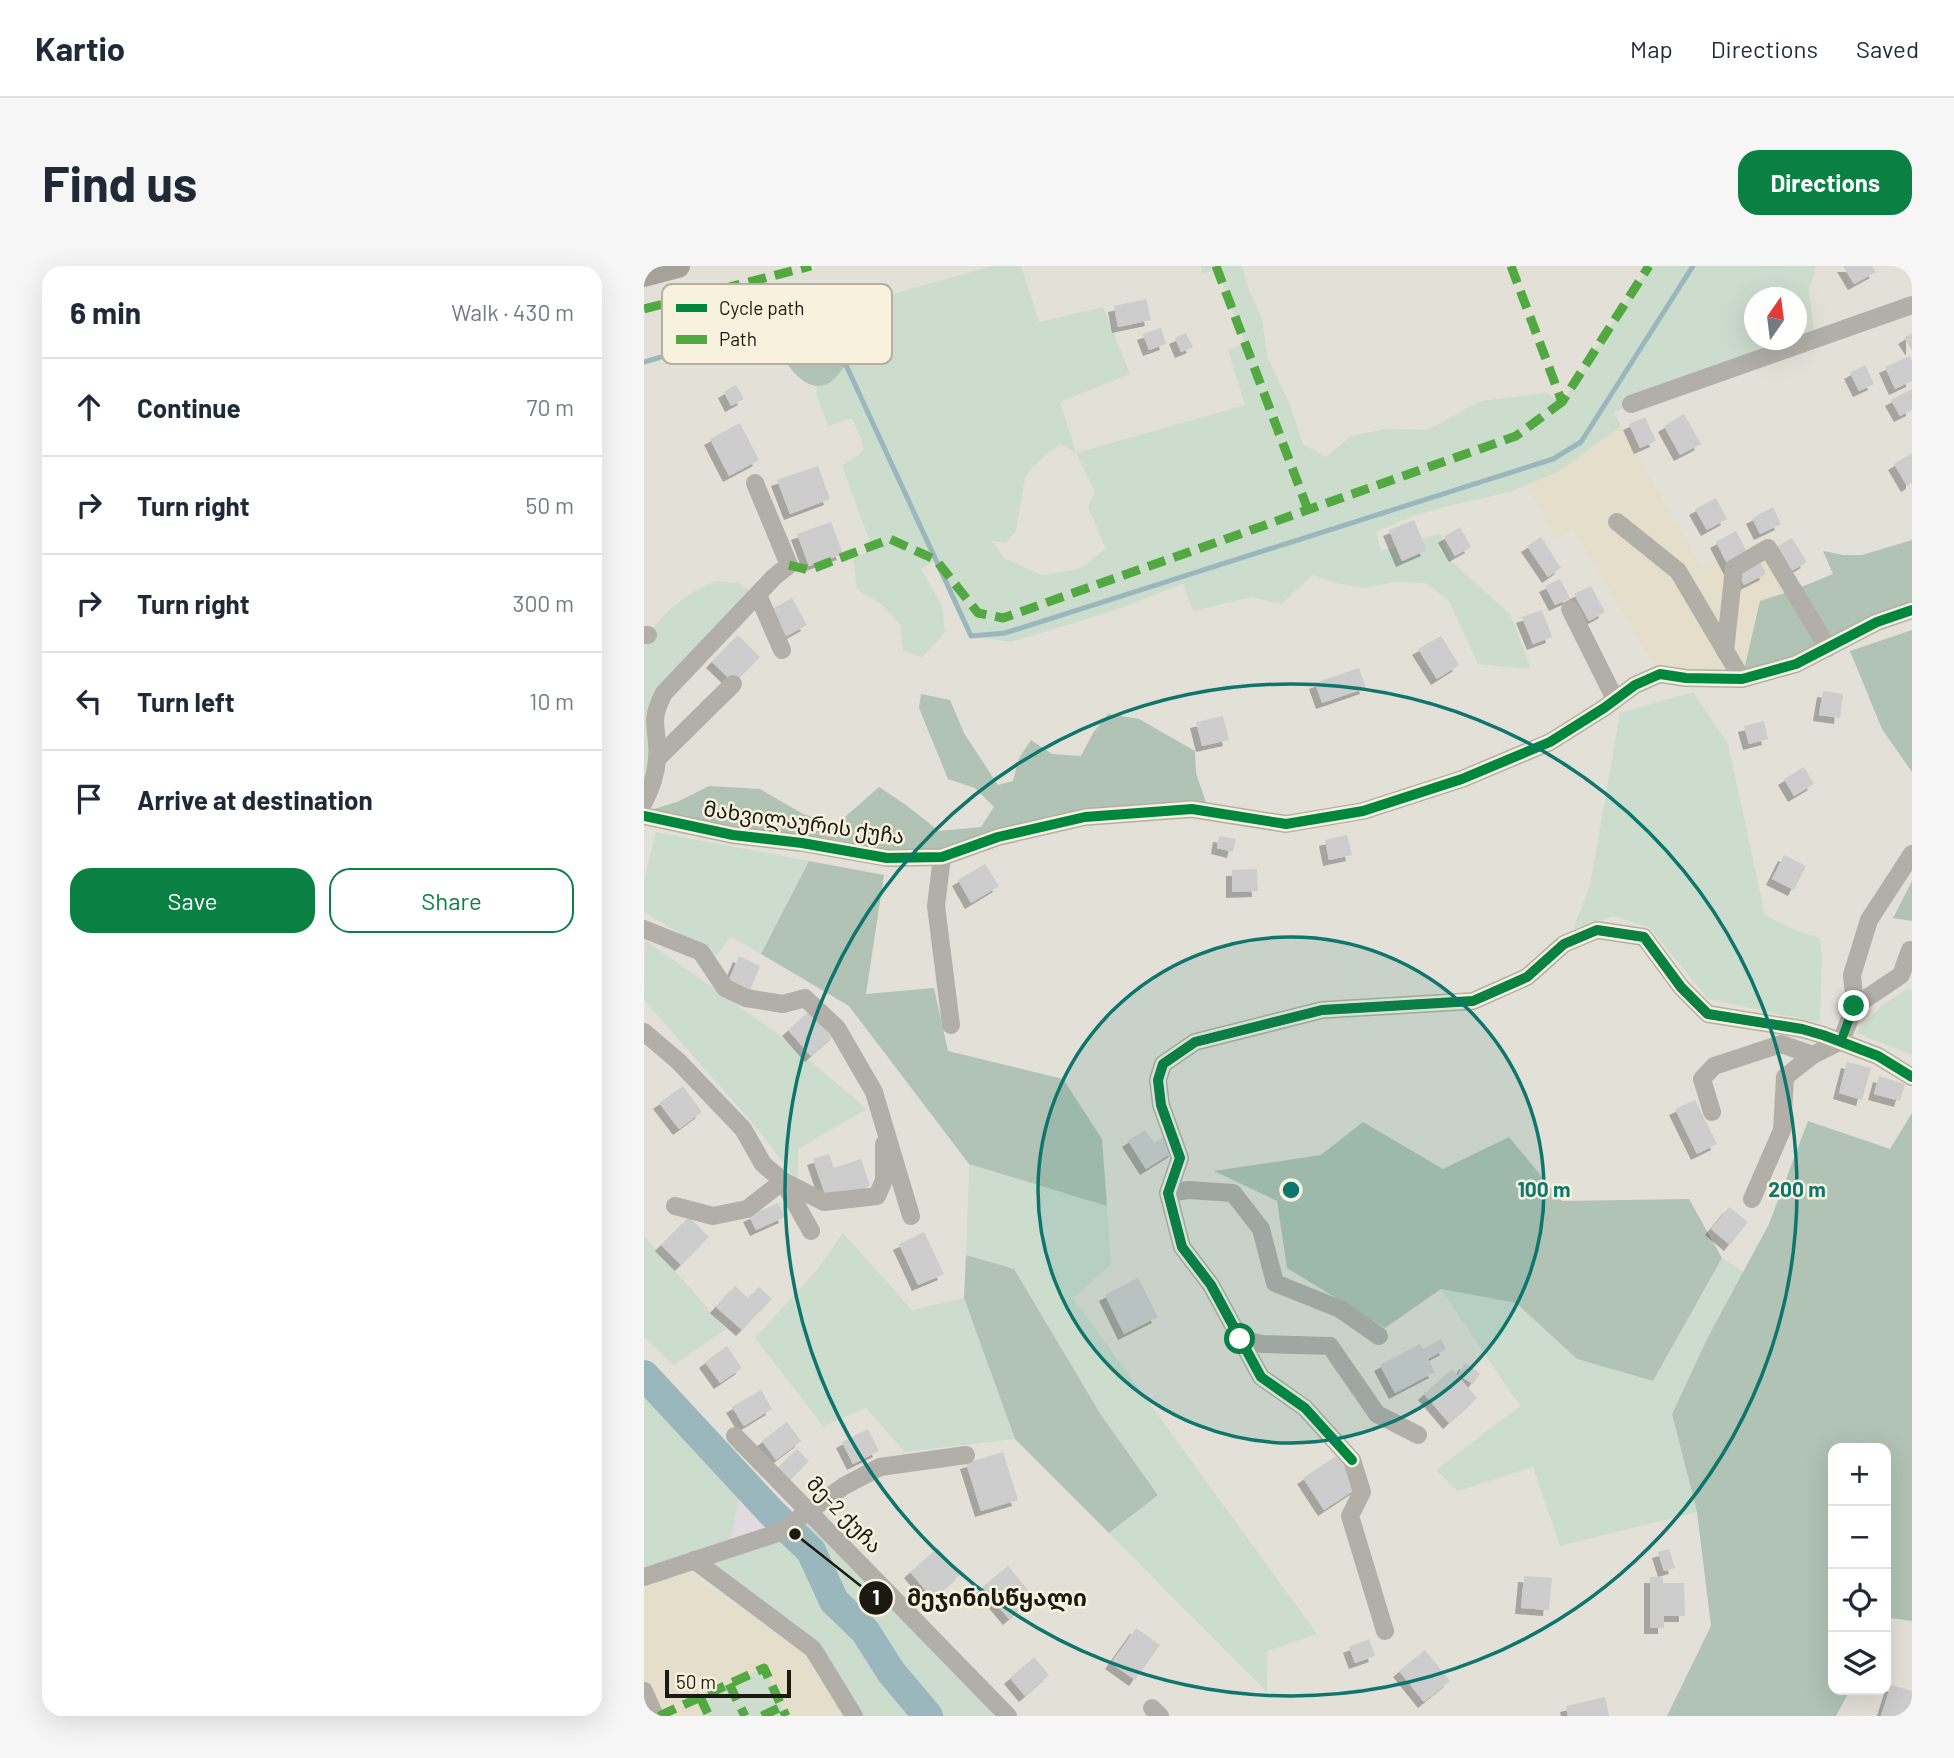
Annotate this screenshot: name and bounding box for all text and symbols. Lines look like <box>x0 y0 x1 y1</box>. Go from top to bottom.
text: Kartio <box>35 28 125 68</box>
text: Map <box>1630 34 1673 63</box>
text: Directions <box>1711 34 1818 63</box>
text: Saved <box>1856 34 1919 63</box>
button: Directions <box>1738 150 1912 215</box>
text: Find us <box>42 153 197 212</box>
legend <box>662 284 892 364</box>
north arrow <box>1744 287 1807 350</box>
text: 6 min <box>70 294 141 330</box>
text: Cycle path <box>719 296 804 319</box>
text: Walk · 430 m <box>451 298 574 326</box>
text: Path <box>719 327 757 350</box>
icon: ahead <box>70 388 108 426</box>
text: Continue <box>137 392 241 423</box>
text: 70 m <box>527 393 574 421</box>
icon: right <box>70 486 108 524</box>
text: Turn right <box>137 490 250 521</box>
text: 50 m <box>526 491 574 519</box>
icon: right <box>70 584 108 622</box>
text: Turn right <box>137 588 250 619</box>
text: 300 m <box>513 589 574 617</box>
icon: left <box>70 682 108 720</box>
text: Turn left <box>137 686 235 717</box>
text: 10 m <box>529 687 574 715</box>
icon: arrive <box>70 780 108 818</box>
text: Arrive at destination <box>137 784 373 815</box>
street label: მახვილაურის ქუჩა <box>702 795 906 850</box>
button: Save <box>70 868 315 933</box>
button: Share <box>329 868 574 933</box>
route end <box>1838 990 1869 1021</box>
text: 100 m <box>1517 1176 1571 1201</box>
text: 200 m <box>1768 1176 1826 1201</box>
centre of rings <box>1279 1178 1303 1202</box>
route start <box>1224 1323 1255 1354</box>
map controls <box>1828 1443 1891 1695</box>
button: + <box>1828 1443 1891 1506</box>
street label: მე-2 ქუჩა <box>802 1470 888 1558</box>
button: − <box>1828 1506 1891 1569</box>
button: locate <box>1828 1569 1891 1632</box>
callout: მეჯინისწყალი <box>858 1576 1101 1620</box>
text: მეჯინისწყალი <box>907 1583 1087 1612</box>
text: 1 <box>872 1584 880 1609</box>
button: layers <box>1828 1632 1891 1695</box>
scale bar <box>665 1667 791 1699</box>
text: 50 m <box>676 1670 716 1693</box>

